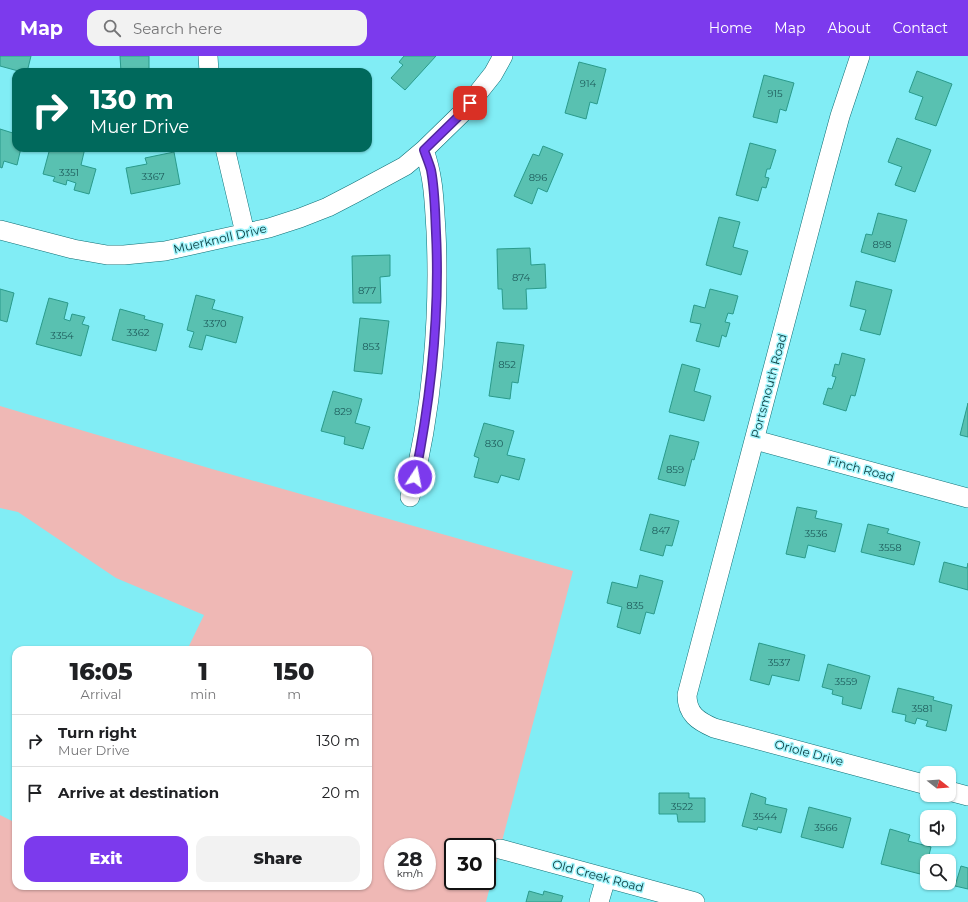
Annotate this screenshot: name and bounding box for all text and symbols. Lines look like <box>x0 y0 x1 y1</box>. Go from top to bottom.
search box <box>87 10 367 46</box>
text: Map <box>20 17 63 40</box>
icon: search <box>101 17 123 39</box>
text: Search here <box>133 19 222 38</box>
text: Home <box>709 19 752 37</box>
text: Map <box>774 19 805 37</box>
text: About <box>827 19 871 37</box>
text: Contact <box>893 19 948 37</box>
house number: 914 <box>580 77 597 90</box>
text: 130 m <box>90 82 174 116</box>
icon: right <box>24 84 76 136</box>
pin <box>453 86 487 120</box>
house number: 915 <box>767 87 783 100</box>
icon: arrive <box>459 92 481 114</box>
text: Muer Drive <box>90 116 189 138</box>
house number: 3351 <box>59 166 79 179</box>
house number: 3367 <box>141 170 165 183</box>
house number: 896 <box>529 171 547 184</box>
street label: Muerknoll Drive <box>172 220 268 257</box>
house number: 898 <box>873 238 891 251</box>
house number: 874 <box>512 271 531 284</box>
house number: 877 <box>358 284 376 297</box>
house number: 3370 <box>203 317 227 330</box>
house number: 3362 <box>127 326 150 339</box>
house number: 3354 <box>50 329 74 342</box>
street label: Portsmouth Road <box>747 332 790 440</box>
house number: 853 <box>362 340 380 353</box>
house number: 852 <box>498 358 516 371</box>
house number: 829 <box>334 405 352 418</box>
house number: 830 <box>485 437 504 450</box>
street label: Finch Road <box>826 452 896 485</box>
position arrow <box>394 456 436 498</box>
house number: 859 <box>666 463 684 476</box>
house number: 847 <box>652 524 670 537</box>
house number: 3536 <box>805 527 827 540</box>
house number: 3558 <box>878 541 902 554</box>
house number: 835 <box>626 599 644 612</box>
house number: 3537 <box>768 656 790 669</box>
text: 16:05 <box>70 657 133 686</box>
text: 1 <box>198 657 208 686</box>
text: 150 <box>274 657 314 686</box>
house number: 3559 <box>835 675 857 688</box>
text: Arrival <box>81 686 122 702</box>
text: min <box>190 686 216 702</box>
text: m <box>287 686 301 702</box>
house number: 3581 <box>911 702 933 715</box>
text: Turn right <box>58 723 137 742</box>
icon: right <box>24 730 46 752</box>
text: 130 m <box>316 731 360 750</box>
street label: Oriole Drive <box>773 736 845 769</box>
text: Muer Drive <box>58 742 130 758</box>
north arrow <box>920 766 956 802</box>
map controls <box>920 766 956 890</box>
icon: arrive <box>24 782 46 804</box>
text: Arrive at destination <box>58 783 219 802</box>
text: 20 m <box>322 783 360 802</box>
house number: 3522 <box>671 800 694 813</box>
house number: 3544 <box>753 810 778 823</box>
button: sound <box>920 810 956 846</box>
house number: 3566 <box>814 821 838 834</box>
button: Exit <box>24 836 188 882</box>
button: Share <box>196 836 360 882</box>
speed limit sign: 30 <box>444 838 496 890</box>
text: 28 <box>398 847 423 871</box>
button: search <box>920 854 956 890</box>
street label: Old Creek Road <box>551 856 645 895</box>
text: km/h <box>397 867 423 880</box>

